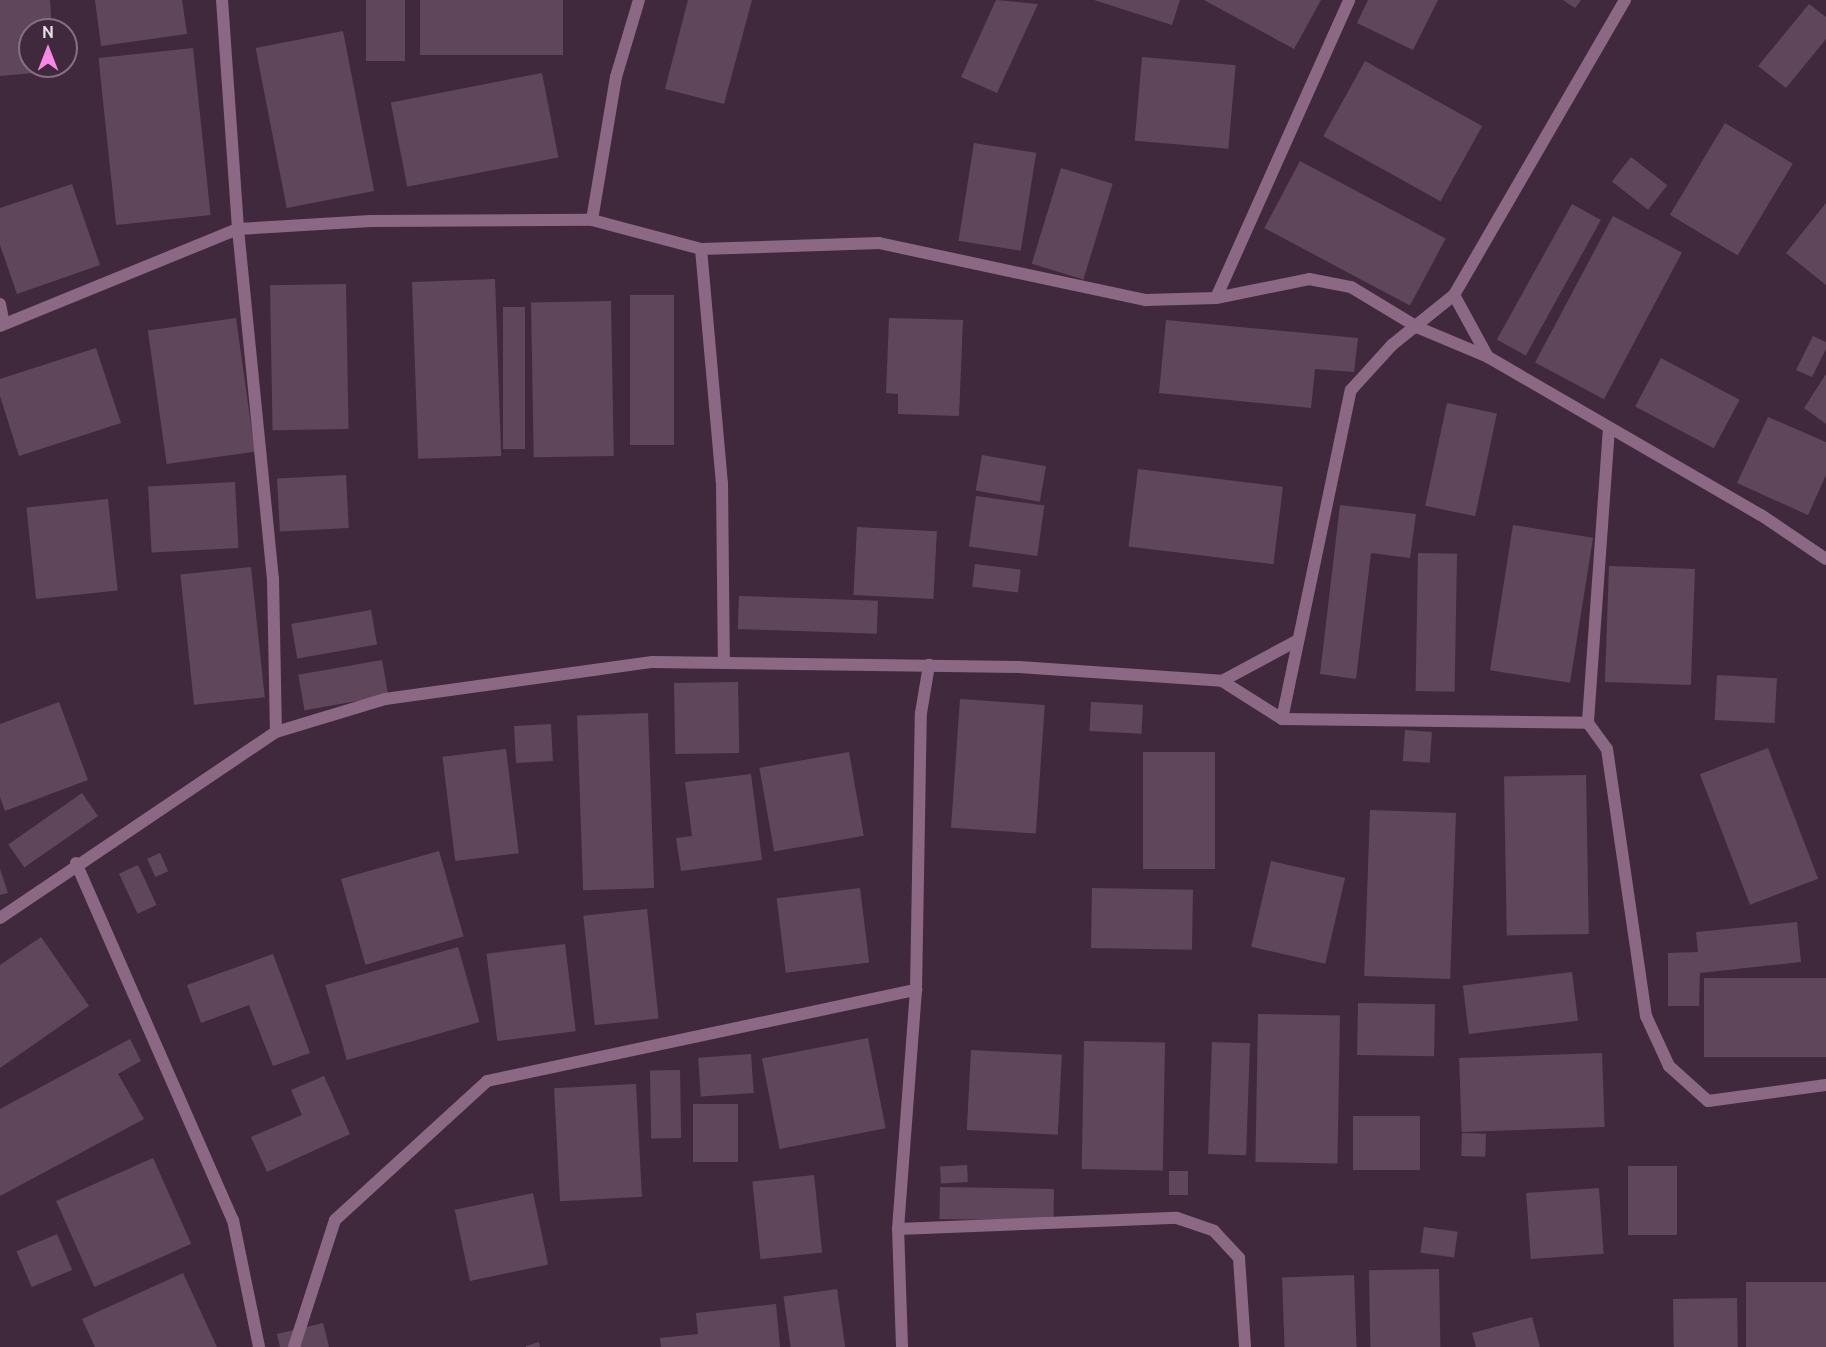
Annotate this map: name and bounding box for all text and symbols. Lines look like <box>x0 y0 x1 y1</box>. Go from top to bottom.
north arrow <box>18 18 78 78</box>
text: N <box>42 23 54 41</box>

